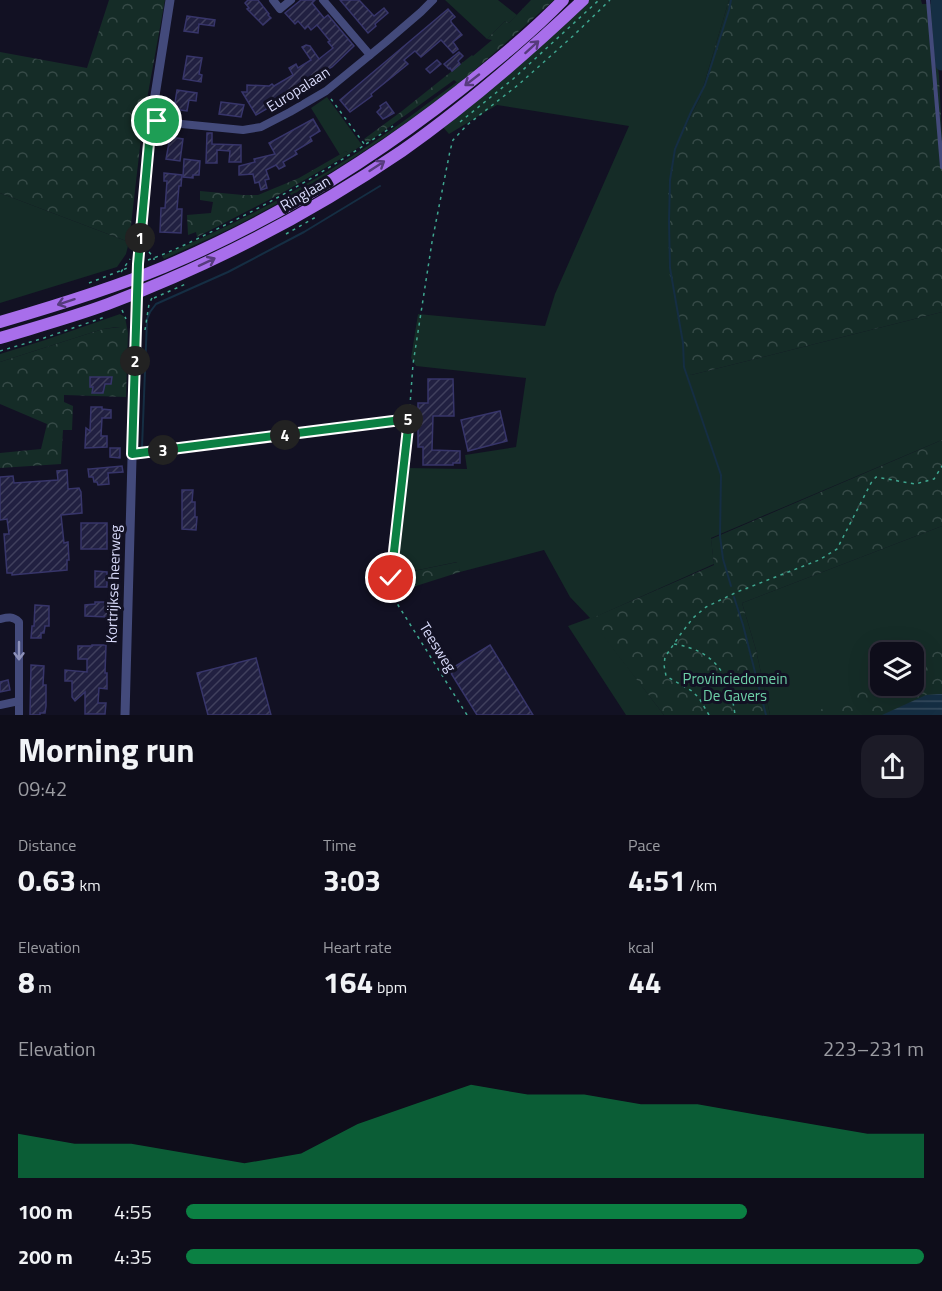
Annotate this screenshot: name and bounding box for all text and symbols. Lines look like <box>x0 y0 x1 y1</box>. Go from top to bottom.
one-way arrow <box>524 40 539 54</box>
street label: Europalaan <box>262 60 334 118</box>
one-way arrow <box>465 74 481 87</box>
pin <box>131 95 182 146</box>
icon: arrive <box>140 104 173 137</box>
one-way arrow <box>369 160 386 173</box>
street label: Ringlaan <box>276 169 334 217</box>
pin: 1 <box>125 223 155 253</box>
text: 1 <box>136 226 144 250</box>
one-way arrow <box>198 255 216 267</box>
one-way arrow <box>57 297 75 308</box>
pin: 2 <box>120 346 150 376</box>
text: 2 <box>131 349 139 373</box>
pin: 5 <box>393 404 423 434</box>
text: 5 <box>404 407 412 431</box>
pin: 4 <box>270 420 300 450</box>
text: 4 <box>281 423 289 447</box>
pin: 3 <box>148 435 178 465</box>
text: 3 <box>159 438 167 462</box>
street label: Kortrijkse heerweg <box>99 524 127 644</box>
pin <box>365 552 416 603</box>
icon: check <box>374 561 407 594</box>
street label: Teesweg <box>414 617 463 677</box>
one-way arrow <box>13 641 25 661</box>
map controls <box>870 642 924 696</box>
button: layers <box>870 642 924 696</box>
park label: Provinciedomein De Gavers <box>683 667 788 707</box>
text: Morning run <box>18 725 195 775</box>
button: share <box>861 735 924 798</box>
text: 09:42 <box>18 773 67 804</box>
text: Distance <box>18 833 76 857</box>
text: Time <box>323 833 356 857</box>
text: Pace <box>628 833 660 857</box>
text: 0.63 <box>18 857 76 903</box>
text: 3:03 <box>323 857 381 903</box>
text: 4:51 <box>628 857 686 903</box>
text: km <box>76 873 101 897</box>
text: /km <box>686 873 717 897</box>
text: Elevation <box>18 935 80 959</box>
text: Heart rate <box>323 935 392 959</box>
text: kcal <box>628 935 654 959</box>
text: 8 <box>18 959 35 1005</box>
text: 164 <box>323 959 373 1005</box>
text: 44 <box>628 959 662 1005</box>
text: m <box>35 975 52 999</box>
text: bpm <box>373 975 407 999</box>
text: Elevation <box>18 1033 96 1064</box>
text: 223–231 m <box>823 1033 924 1064</box>
text: 100 m <box>18 1196 73 1227</box>
text: 4:55 <box>114 1196 152 1227</box>
text: 200 m <box>18 1241 73 1272</box>
text: 4:35 <box>114 1241 152 1272</box>

